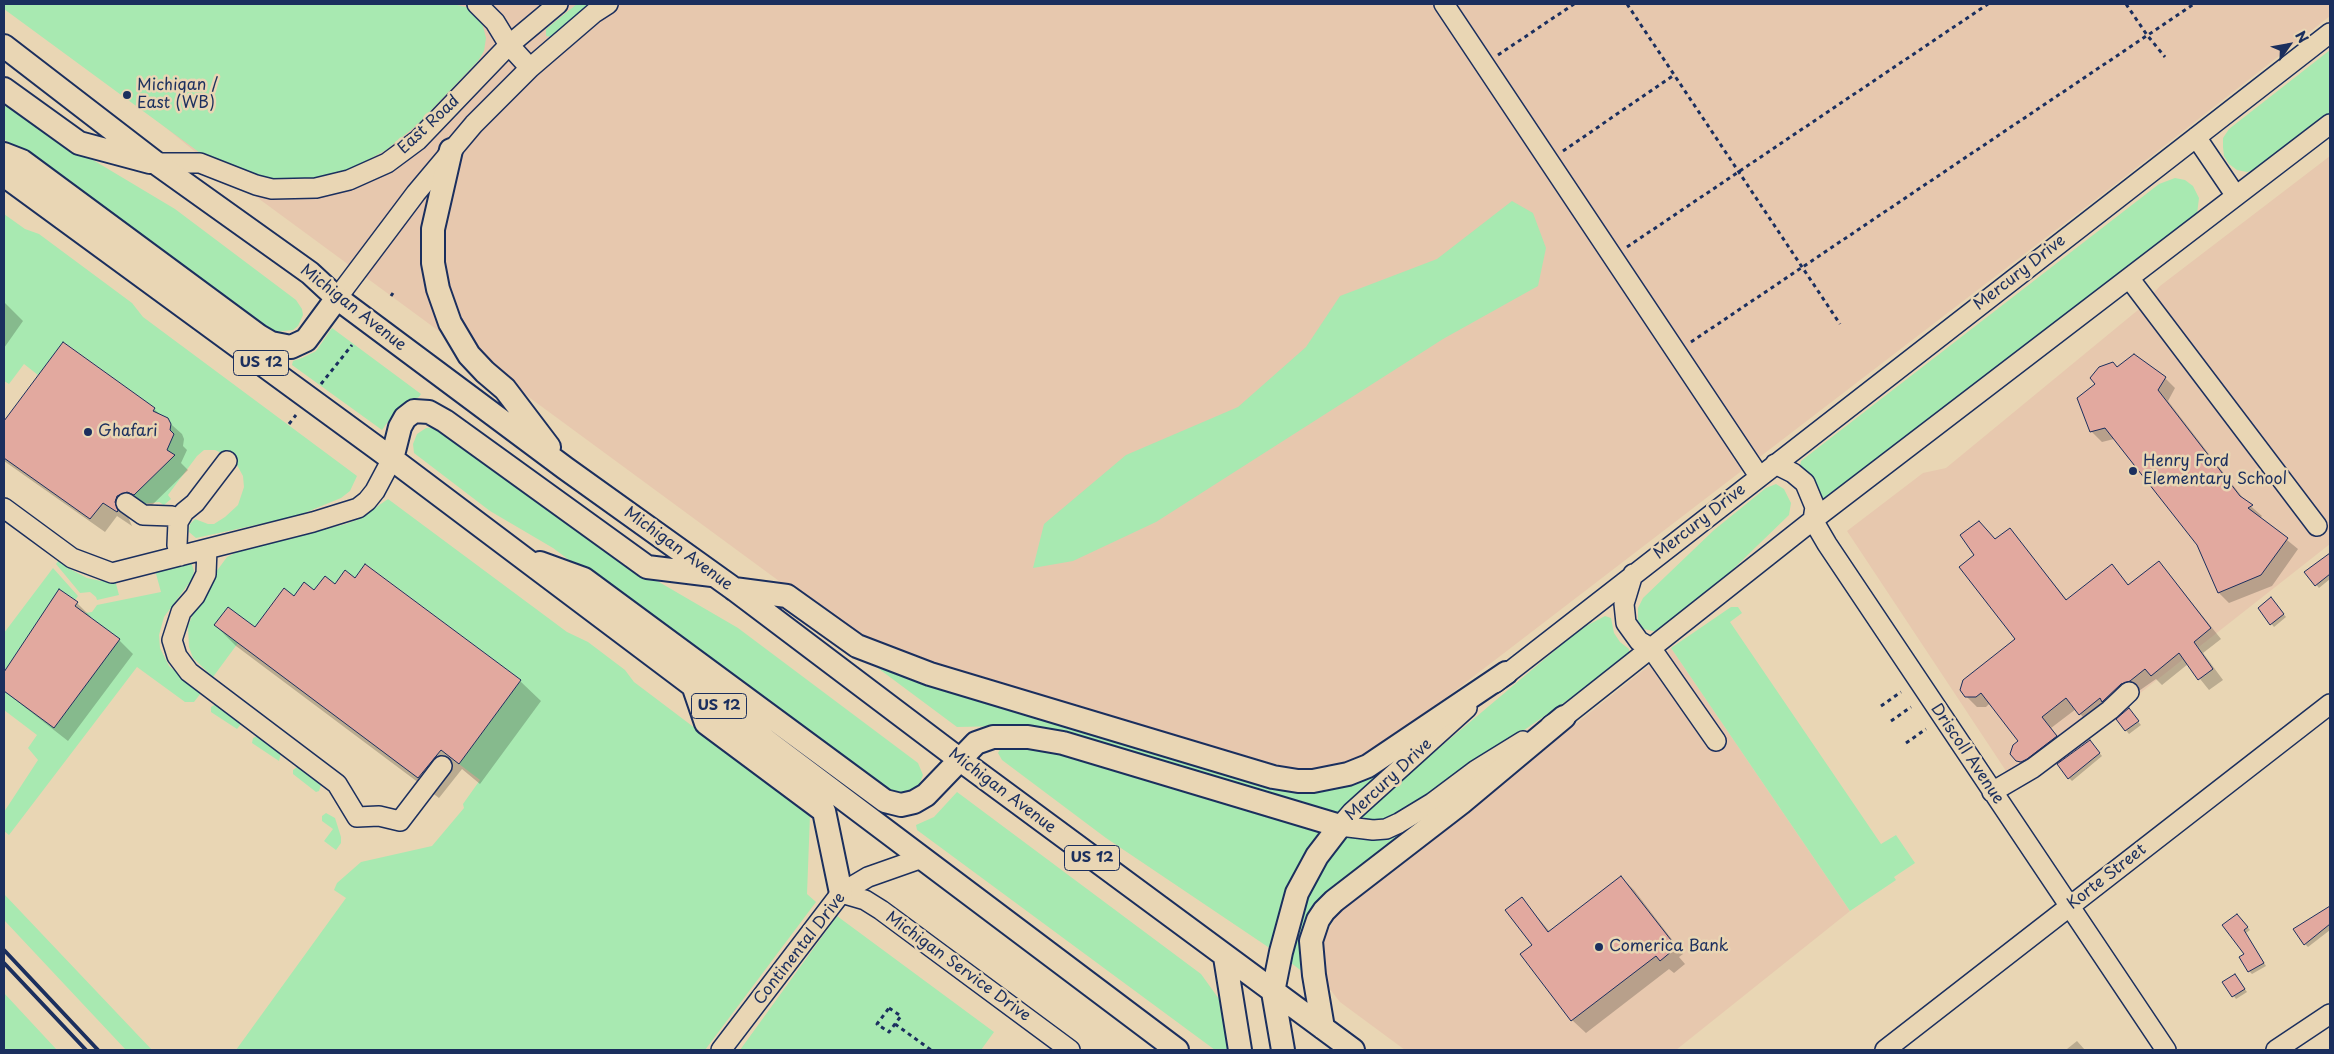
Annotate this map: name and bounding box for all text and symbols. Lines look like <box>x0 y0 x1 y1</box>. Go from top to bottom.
north arrow <box>2264 20 2314 70</box>
text: N <box>2290 27 2314 47</box>
place label: Michigan / East (WB) <box>137 76 218 114</box>
marker: Michigan / East (WB) <box>121 89 133 101</box>
street label: East Road <box>394 92 464 158</box>
street label: Mercury Drive <box>1970 231 2070 315</box>
street label: Michigan Avenue <box>296 261 410 355</box>
road number: US 12 <box>234 350 288 376</box>
place label: Ghafari <box>98 422 158 442</box>
marker: Ghafari <box>82 426 94 438</box>
place label: Henry Ford Elementary School <box>2143 452 2287 490</box>
marker: Henry Ford Elementary School <box>2127 465 2139 477</box>
street label: Mercury Drive <box>1650 480 1750 564</box>
street label: Michigan Avenue <box>620 503 736 595</box>
road number: US 12 <box>692 694 746 718</box>
street label: Driscoll Avenue <box>1926 700 2008 808</box>
street label: Mercury Drive <box>1342 735 1436 825</box>
street label: Michigan Avenue <box>945 744 1059 838</box>
street label: Korte Street <box>2064 840 2150 914</box>
road number: US 12 <box>1064 846 1120 870</box>
street label: Continental Drive <box>750 889 850 1009</box>
street label: Michigan Service Drive <box>882 908 1034 1026</box>
place label: Comerica Bank <box>1609 937 1729 957</box>
marker: Comerica Bank <box>1593 941 1605 953</box>

